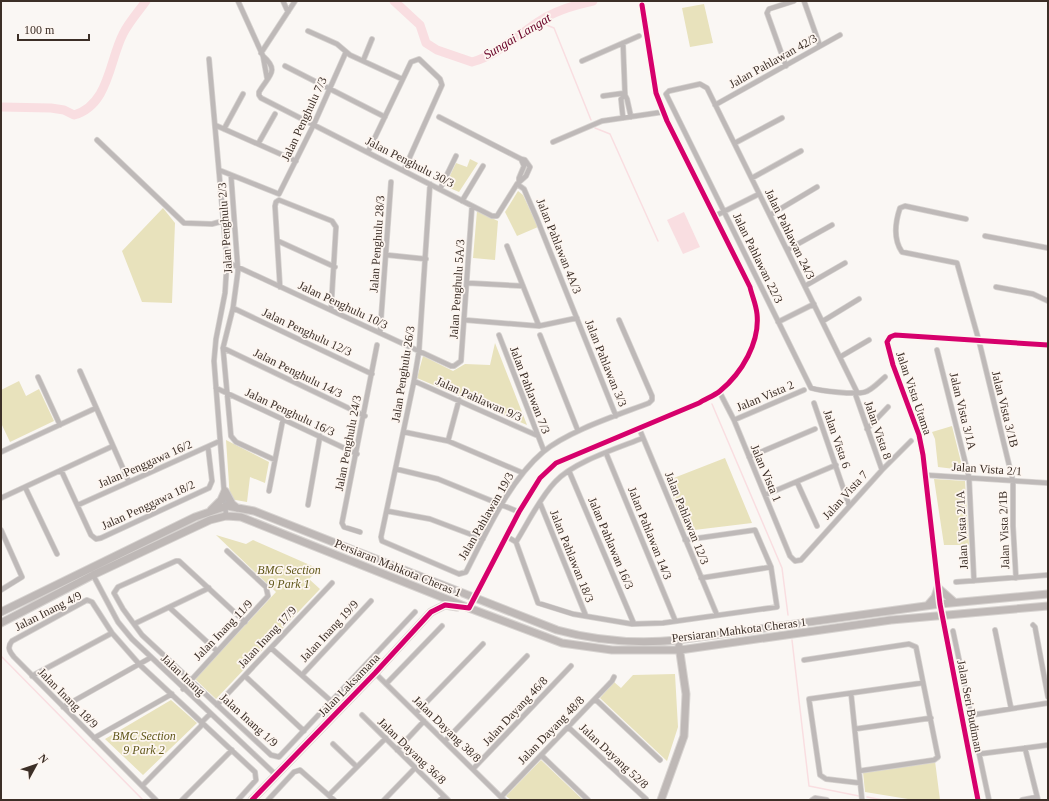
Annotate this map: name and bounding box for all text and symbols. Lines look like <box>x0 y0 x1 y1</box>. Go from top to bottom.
water label: Sungai Langat <box>480 10 554 62</box>
scale bar <box>18 16 89 42</box>
text: 100 m <box>24 23 55 37</box>
street label: Jalan Pahlawan 42/3 <box>726 31 820 91</box>
street label: Jalan Penghulu 7/3 <box>278 75 330 163</box>
street label: Jalan Penghulu 30/3 <box>363 134 457 190</box>
street label: Jalan Penghulu 2/3 <box>215 182 235 274</box>
street label: Jalan Pahlawan 24/3 <box>762 187 818 281</box>
street label: Jalan Penghulu 28/3 <box>367 195 387 293</box>
street label: Jalan Pahlawan 4A/3 <box>534 196 584 296</box>
street label: Jalan Pahlawan 22/3 <box>730 211 786 305</box>
street label: Jalan Penghulu 5A/3 <box>447 239 467 339</box>
street label: Jalan Penghulu 10/3 <box>296 278 390 332</box>
street label: Jalan Penghulu 12/3 <box>260 305 354 359</box>
street label: Jalan Pahlawan 3/3 <box>582 317 630 409</box>
street label: Jalan Penghulu 26/3 <box>388 325 418 423</box>
street label: Jalan Pahlawan 7/3 <box>507 344 553 436</box>
street label: Jalan Penghulu 14/3 <box>251 345 345 401</box>
street label: Jalan Vista Utama <box>893 350 935 437</box>
street label: Jalan Vista 3/1B <box>989 369 1021 449</box>
street label: Jalan Vista 3/1A <box>947 371 979 451</box>
street label: Jalan Pahlawan 9/3 <box>434 374 524 424</box>
street label: Jalan Vista 2 <box>734 378 796 414</box>
street label: Jalan Penghulu 16/3 <box>243 385 337 439</box>
street label: Jalan Penghulu 24/3 <box>332 394 364 492</box>
street label: Jalan Vista 8 <box>861 399 895 461</box>
street label: Jalan Vista 6 <box>820 408 854 470</box>
street label: Jalan Penggawa 16/2 <box>96 437 194 491</box>
street label: Jalan Vista 1 <box>748 442 784 504</box>
street label: Jalan Vista 2/1 <box>951 460 1023 478</box>
street label: Jalan Vista 7 <box>819 468 871 522</box>
street label: Jalan Pahlawan 19/3 <box>455 470 517 562</box>
street label: Jalan Pahlawan 12/3 <box>662 470 712 566</box>
street label: Jalan Penggawa 18/2 <box>99 477 197 533</box>
street label: Jalan Pahlawan 14/3 <box>625 485 675 581</box>
street label: Jalan Vista 2/1A <box>953 490 971 570</box>
street label: Jalan Vista 2/1B <box>996 491 1012 569</box>
street label: Jalan Pahlawan 16/3 <box>585 495 637 591</box>
street label: Jalan Pahlawan 18/3 <box>547 508 597 604</box>
street label: Persiaran Mahkota Cheras 1 <box>332 536 464 600</box>
park label: BMC Section 9 Park 1 <box>257 563 321 591</box>
street label: Jalan Inang 4/9 <box>12 588 84 634</box>
street label: Jalan Inang 11/9 <box>191 597 255 663</box>
street label: Jalan Inang 19/9 <box>297 597 361 665</box>
street label: Jalan Inang 17/9 <box>235 603 299 671</box>
street label: Persiaran Mahkota Cheras 1 <box>671 615 807 645</box>
street label: Jalan Laksamana <box>315 650 383 719</box>
street label: Jalan Inang <box>158 651 208 699</box>
street label: Jalan Seri Budiman <box>954 659 986 753</box>
street label: Jalan Inang 18/9 <box>35 665 101 731</box>
street label: Jalan Dayang 46/8 <box>479 674 551 748</box>
street label: Jalan Inang 1/9 <box>217 690 281 750</box>
street label: Jalan Dayang 38/8 <box>410 693 484 765</box>
street label: Jalan Dayang 48/8 <box>515 693 587 767</box>
street label: Jalan Dayang 36/8 <box>375 715 449 787</box>
street label: Jalan Dayang 52/8 <box>577 720 651 792</box>
park label: BMC Section 9 Park 2 <box>112 729 176 757</box>
north arrow <box>16 745 56 785</box>
text: N <box>37 752 51 766</box>

